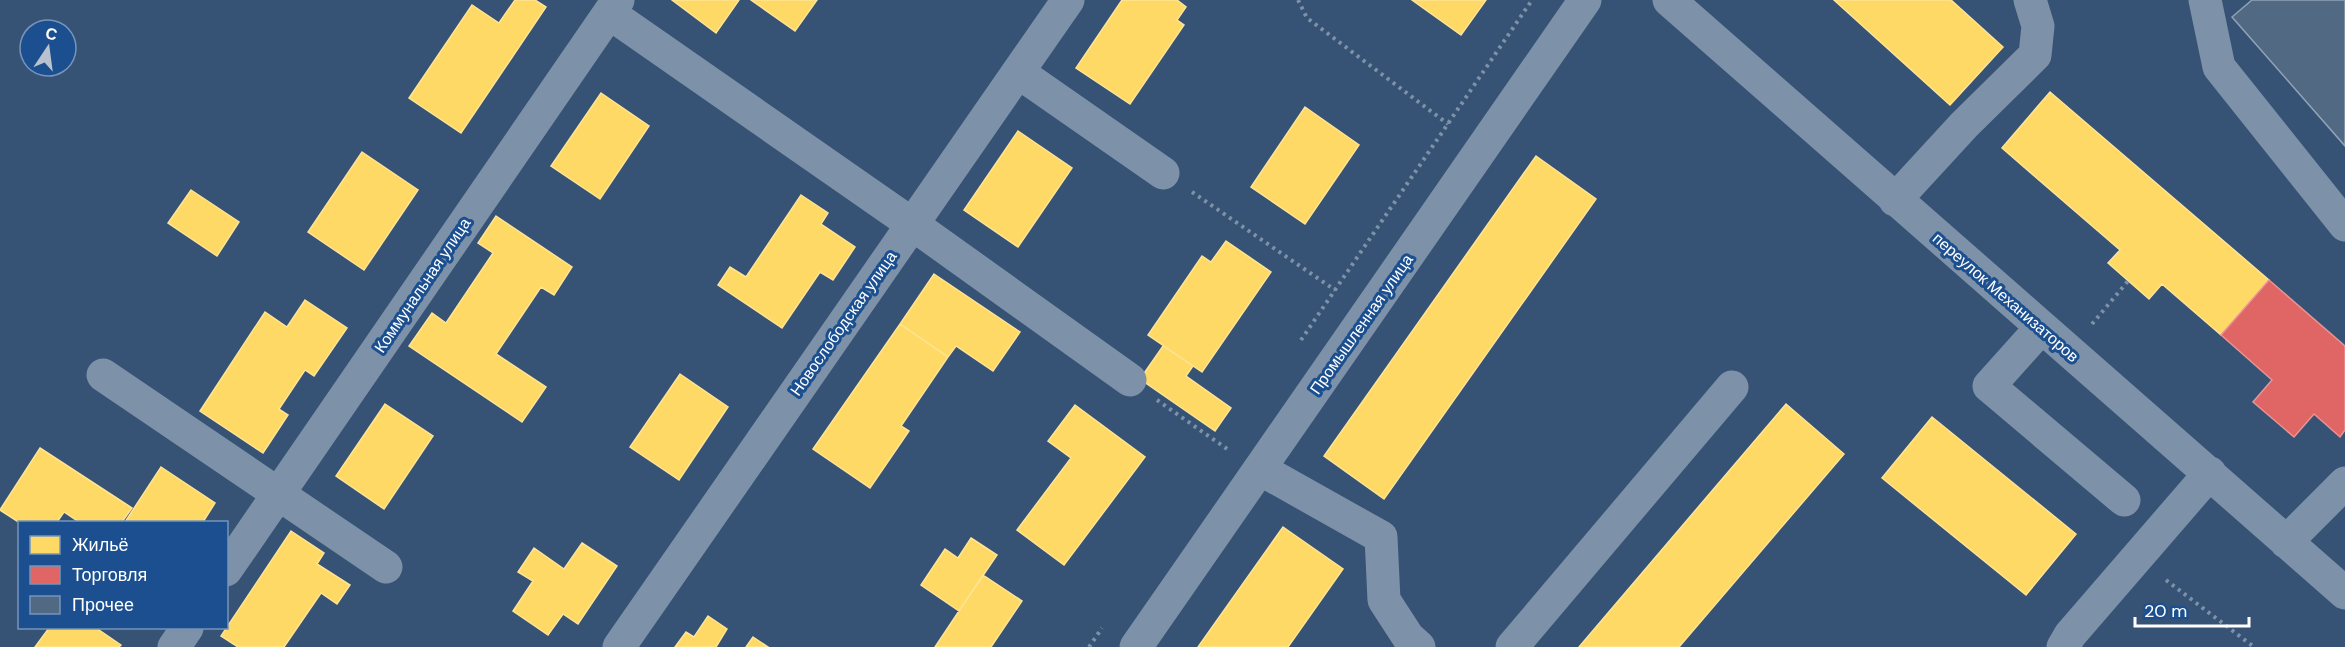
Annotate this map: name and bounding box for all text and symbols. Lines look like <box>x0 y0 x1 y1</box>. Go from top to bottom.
north arrow <box>18 18 78 78</box>
text: С <box>43 22 60 46</box>
street label: Коммунальная улица <box>369 214 475 357</box>
street label: переулок Механизаторов <box>1928 228 2083 367</box>
street label: Новослободская улица <box>785 247 901 400</box>
street label: Промышленная улица <box>1305 250 1418 398</box>
legend <box>18 521 228 629</box>
text: Жильё <box>72 533 129 557</box>
text: Торговля <box>72 563 147 587</box>
scale bar <box>2135 590 2249 628</box>
text: Прочее <box>72 593 134 617</box>
text: 20 m <box>2144 599 2187 623</box>

